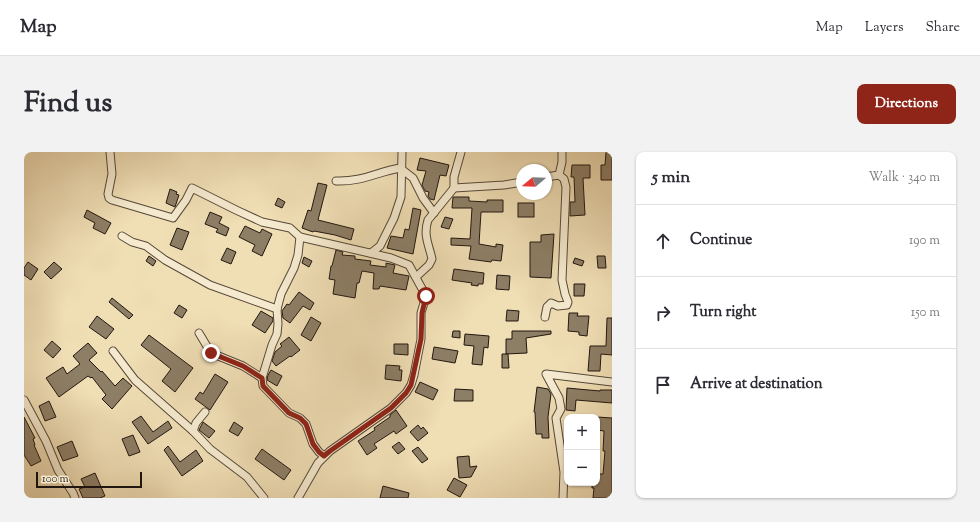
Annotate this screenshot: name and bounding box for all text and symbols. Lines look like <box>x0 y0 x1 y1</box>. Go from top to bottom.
text: Map <box>20 14 57 41</box>
text: Map <box>816 18 843 38</box>
text: Layers <box>865 18 903 38</box>
text: Share <box>925 18 960 38</box>
text: Find us <box>24 84 112 124</box>
button: Directions <box>857 84 956 124</box>
north arrow <box>516 164 552 200</box>
text: 5 min <box>652 166 690 190</box>
text: Walk · 340 m <box>869 169 940 187</box>
icon: ahead <box>652 230 674 252</box>
text: Continue <box>690 230 752 251</box>
text: 190 m <box>909 232 940 250</box>
route start <box>417 287 435 305</box>
icon: right <box>652 302 674 324</box>
text: Turn right <box>690 302 756 323</box>
text: 150 m <box>911 304 940 322</box>
route end <box>202 344 220 362</box>
icon: arrive <box>652 374 674 396</box>
text: Arrive at destination <box>690 374 823 395</box>
map controls <box>564 414 600 486</box>
button: + <box>564 414 600 450</box>
button: − <box>564 450 600 486</box>
scale bar <box>36 470 142 489</box>
text: 100 m <box>42 471 69 487</box>

